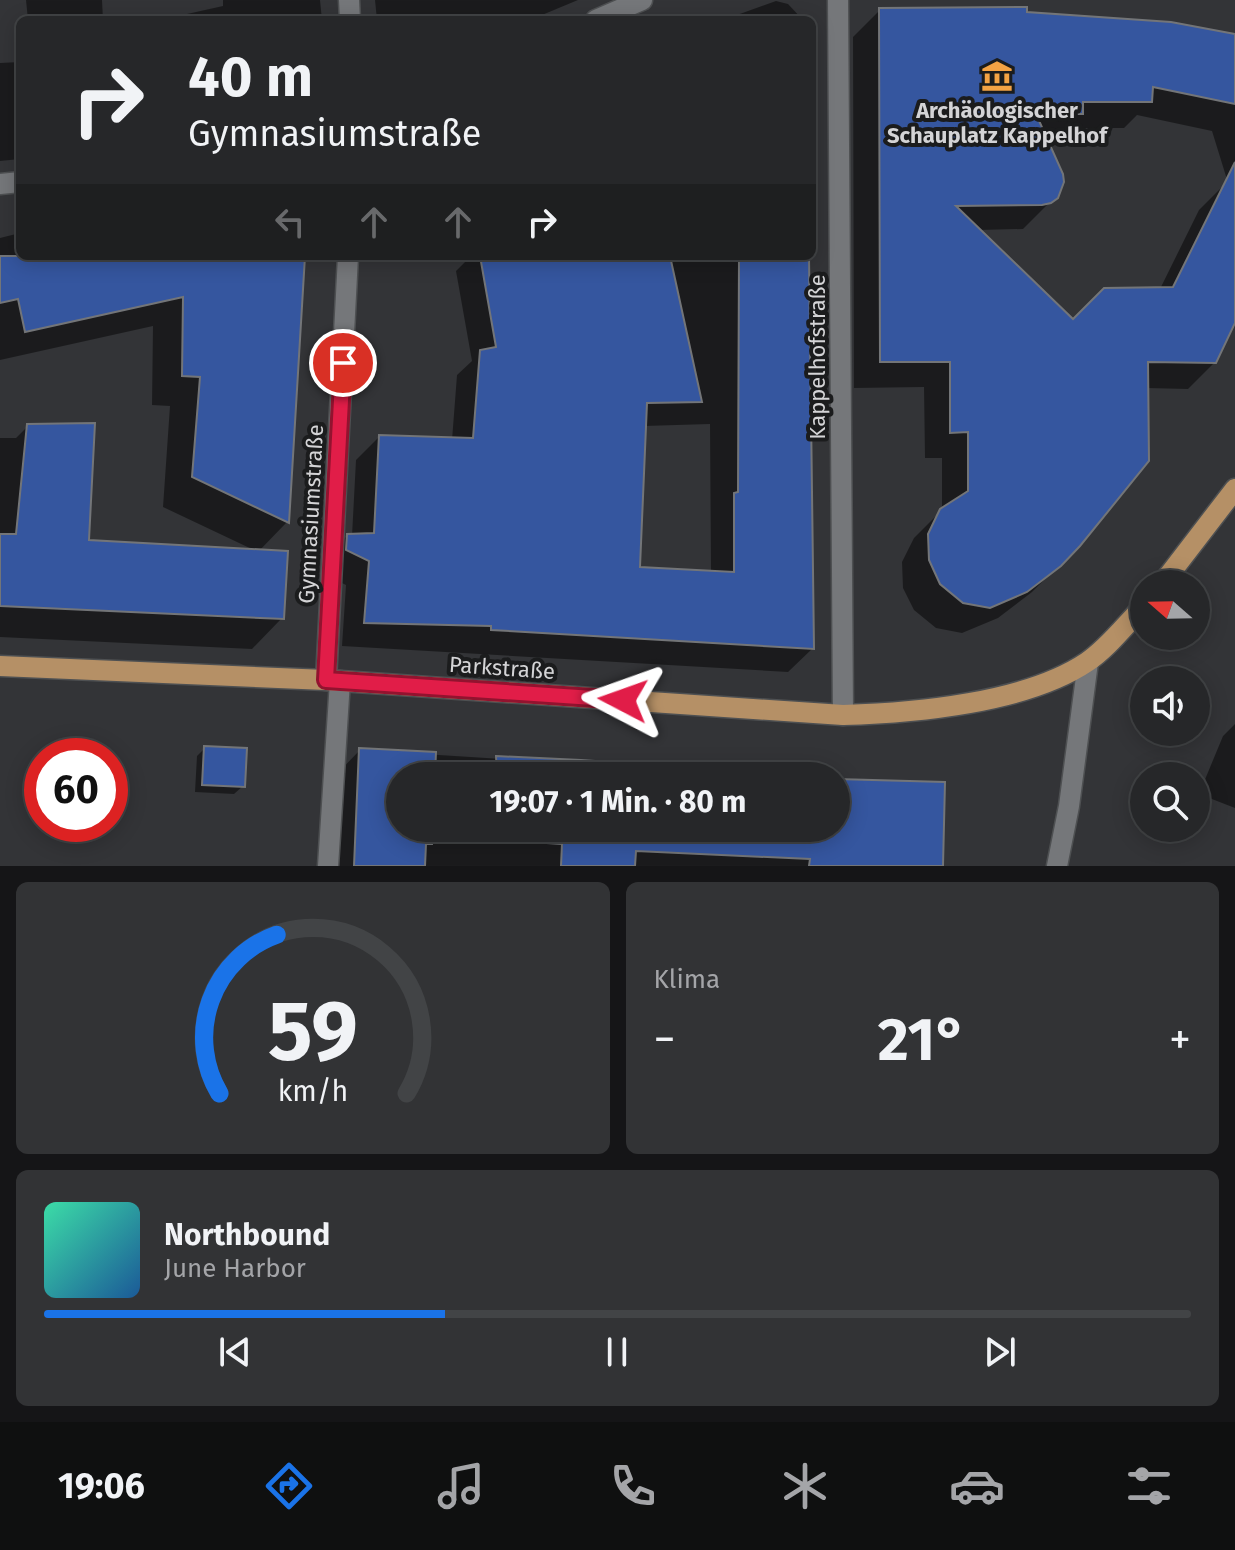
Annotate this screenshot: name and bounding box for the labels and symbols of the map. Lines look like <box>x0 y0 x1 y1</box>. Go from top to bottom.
museum icon: Archäologischer Schauplatz Kappelhof <box>980 59 1014 93</box>
place label: Archäologischer Schauplatz Kappelhof <box>887 97 1109 149</box>
street label: Kappelhofstraße <box>804 274 831 440</box>
pin <box>309 329 377 397</box>
street label: Gymnasiumstraße <box>293 424 329 604</box>
north arrow <box>1130 570 1210 650</box>
street label: Parkstraße <box>448 651 556 685</box>
position arrow <box>581 658 665 742</box>
speed limit sign: 60 <box>24 738 128 842</box>

